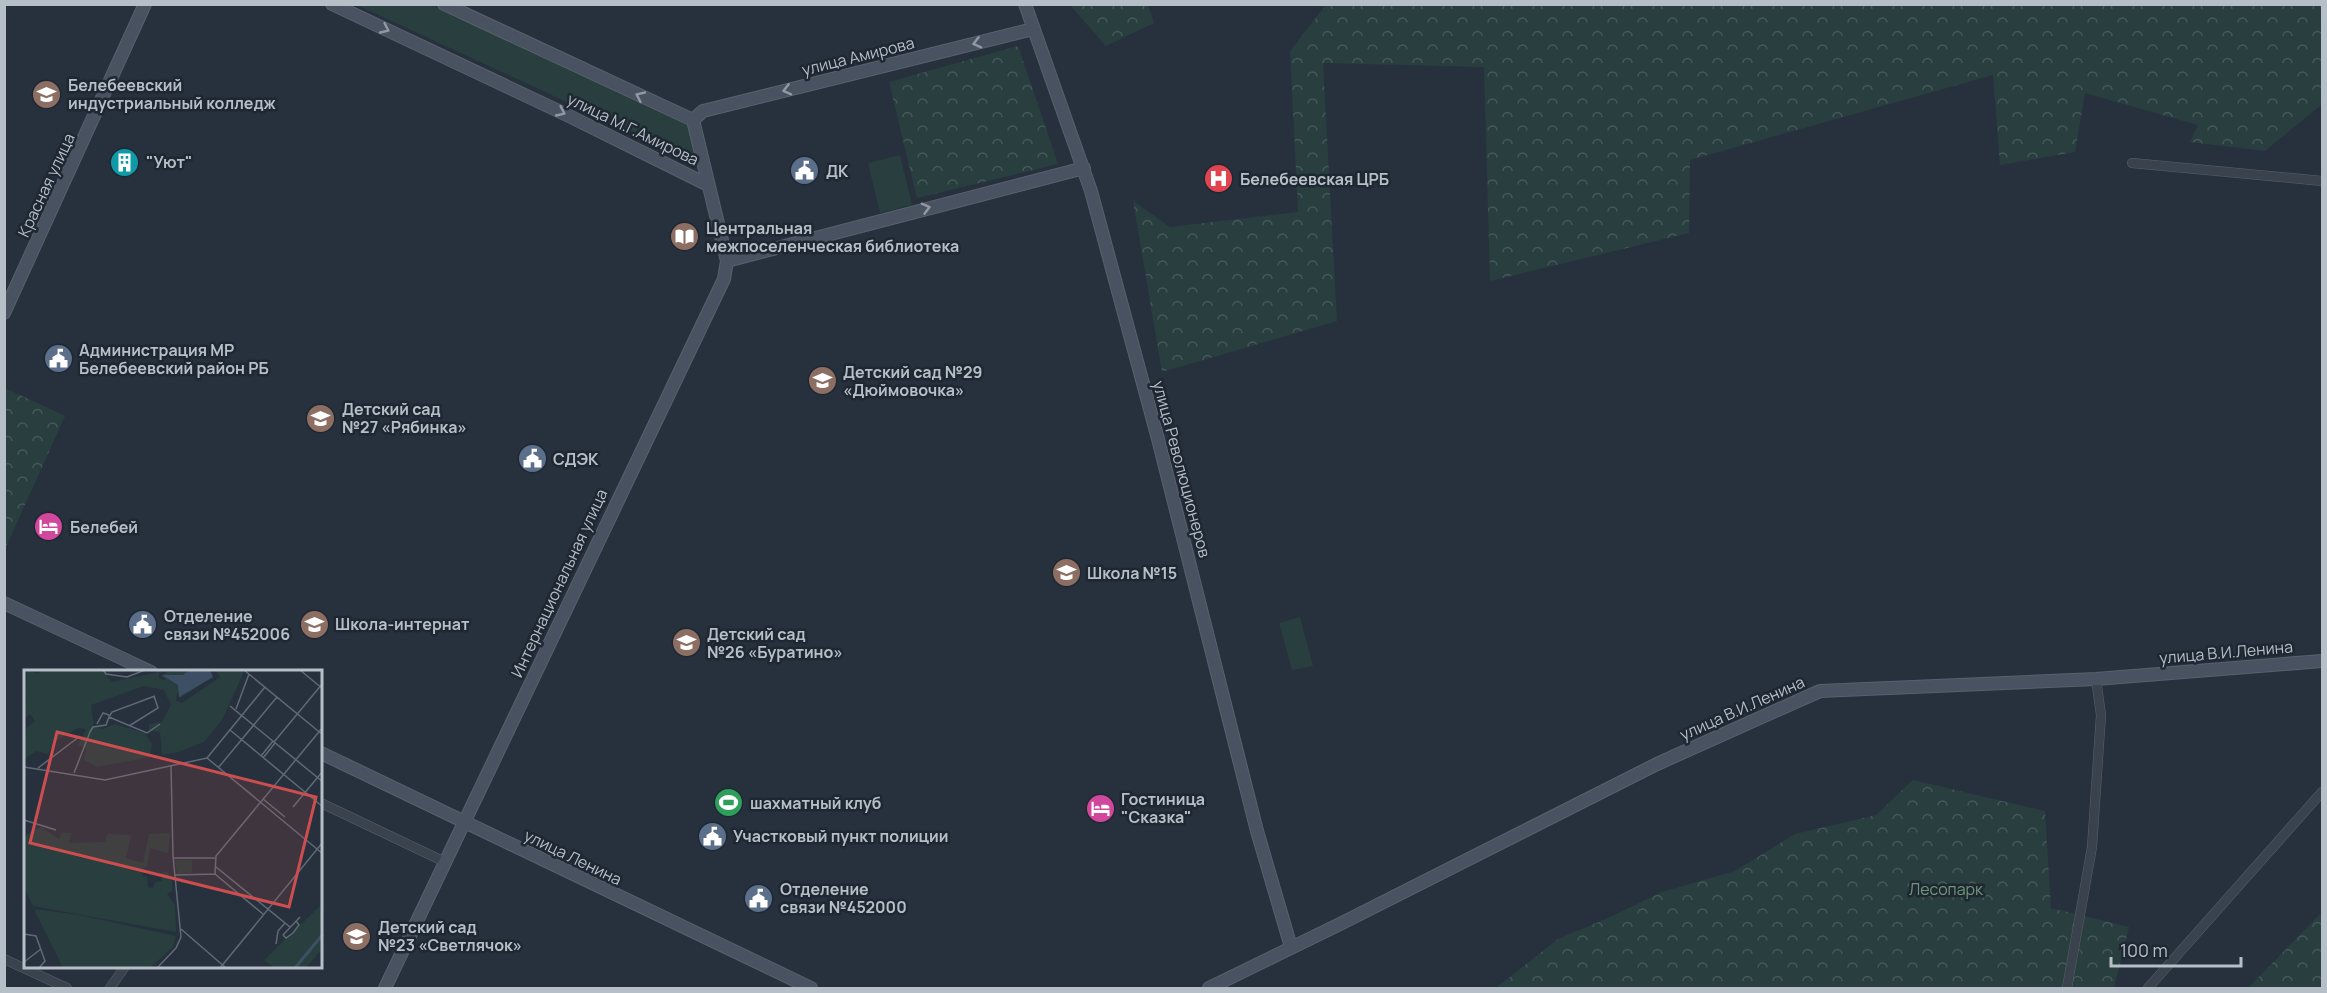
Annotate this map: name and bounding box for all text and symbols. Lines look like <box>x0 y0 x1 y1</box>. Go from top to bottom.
one-way arrow <box>378 22 389 34</box>
street label: улица Амирова <box>799 31 917 81</box>
one-way arrow <box>972 36 982 49</box>
place label: Белебеевский индустриальный колледж <box>68 74 277 114</box>
school or university icon: Белебеевский индустриальный колледж <box>31 78 63 110</box>
one-way arrow <box>783 83 793 96</box>
street label: улица М.Г.Амирова <box>564 88 702 170</box>
one-way arrow <box>635 91 646 103</box>
one-way arrow <box>555 105 566 117</box>
street label: Красная улица <box>12 129 80 241</box>
building icon: "Уют" <box>109 146 141 178</box>
place label: "Уют" <box>146 151 192 173</box>
public building icon: ДК <box>789 155 821 187</box>
place label: ДК <box>826 160 849 182</box>
hospital icon: Белебеевская ЦРБ <box>1203 163 1235 195</box>
place label: Белебеевская ЦРБ <box>1240 168 1389 190</box>
one-way arrow <box>920 203 930 216</box>
place label: Центральная межпоселенческая библиотека <box>706 217 959 257</box>
library icon: Центральная межпоселенческая библиотека <box>669 221 701 253</box>
place label: Администрация МР Белебеевский район РБ <box>79 339 269 379</box>
public building icon: Администрация МР Белебеевский район РБ <box>42 343 74 375</box>
place label: Детский сад №29 «Дюймовочка» <box>843 361 982 401</box>
school or university icon: Детский сад №29 «Дюймовочка» <box>806 365 838 397</box>
street label: улица Революционеров <box>1148 378 1216 560</box>
place label: Детский сад №27 «Рябинка» <box>342 398 467 438</box>
school or university icon: Детский сад №27 «Рябинка» <box>305 402 337 434</box>
public building icon: СДЭК <box>516 443 548 475</box>
place label: СДЭК <box>553 448 599 470</box>
street label: Интернациональная улица <box>506 485 612 681</box>
hotel icon: Белебей <box>33 511 65 543</box>
place label: Белебей <box>70 516 138 538</box>
school or university icon: Школа №15 <box>1050 557 1082 589</box>
place label: Школа №15 <box>1087 562 1177 584</box>
place label: Отделение связи №452006 <box>164 605 290 645</box>
school or university icon: Школа-интернат <box>298 608 330 640</box>
public building icon: Отделение связи №452006 <box>127 609 159 641</box>
place label: Школа-интернат <box>335 613 470 635</box>
place label: Детский сад №26 «Буратино» <box>707 623 843 663</box>
school or university icon: Детский сад №26 «Буратино» <box>670 627 702 659</box>
street label: улица В.И.Ленина <box>2158 635 2294 669</box>
inset map <box>24 670 322 969</box>
street label: улица В.И.Ленина <box>1676 671 1808 745</box>
sports icon: шахматный клуб <box>713 787 745 819</box>
place label: Гостиница "Сказка" <box>1121 788 1205 828</box>
place label: шахматный клуб <box>750 792 881 814</box>
hotel icon: Гостиница "Сказка" <box>1084 792 1116 824</box>
public building icon: Участковый пункт полиции <box>696 820 728 852</box>
street label: улица Ленина <box>521 824 625 890</box>
place label: Участковый пункт полиции <box>733 825 949 847</box>
place label: Отделение связи №452000 <box>780 878 907 918</box>
park label: Лесопарк <box>1909 878 1984 900</box>
public building icon: Отделение связи №452000 <box>743 882 775 914</box>
place label: Детский сад №23 «Светлячок» <box>378 916 522 956</box>
school or university icon: Детский сад №23 «Светлячок» <box>341 920 373 952</box>
scale bar <box>2111 930 2242 968</box>
text: 100 m <box>2120 938 2168 962</box>

